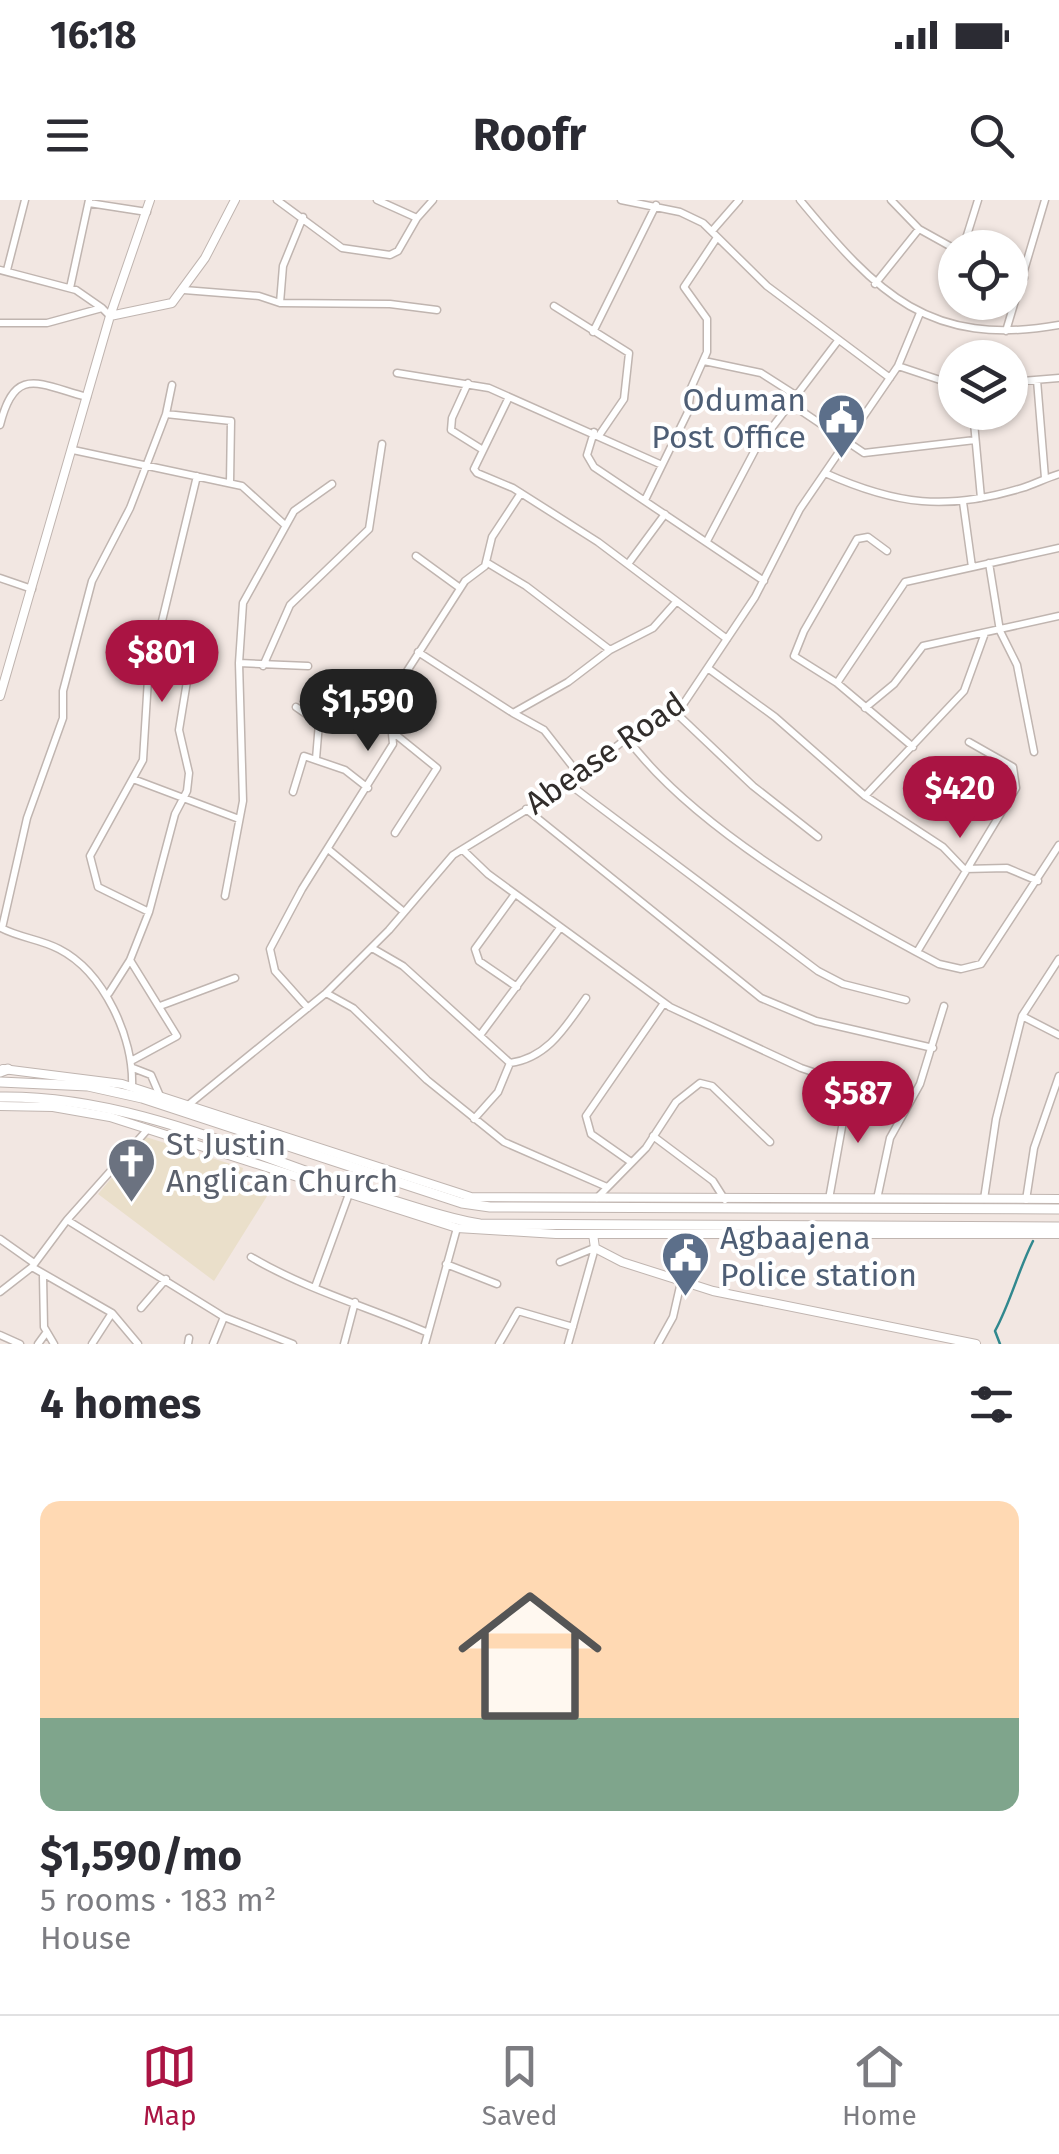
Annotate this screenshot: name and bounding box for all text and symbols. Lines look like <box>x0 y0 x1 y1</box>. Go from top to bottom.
text: 16:18 <box>50 12 137 58</box>
icon: menu <box>40 108 95 163</box>
text: Roofr <box>473 108 586 162</box>
icon: search <box>964 108 1019 163</box>
map controls <box>938 230 1028 430</box>
button: locate <box>938 230 1028 320</box>
button: layers <box>938 340 1028 430</box>
place label: Oduman Post Office <box>651 381 806 456</box>
public building icon: Oduman Post Office <box>815 392 867 460</box>
pin: $801 <box>103 620 221 705</box>
text: $801 <box>127 633 197 671</box>
pin: $1,590 <box>287 669 449 754</box>
text: $1,590 <box>322 682 414 720</box>
street label: Abease Road <box>518 684 692 822</box>
pin: $420 <box>901 756 1019 841</box>
text: $420 <box>925 769 995 807</box>
pin: $587 <box>799 1061 917 1146</box>
text: $587 <box>824 1074 892 1112</box>
place label: St Justin Anglican Church <box>166 1125 398 1200</box>
church icon: St Justin Anglican Church <box>105 1136 157 1204</box>
place label: Agbaajena Police station <box>720 1219 917 1294</box>
public building icon: Agbaajena Police station <box>659 1230 711 1298</box>
icon: filters <box>964 1377 1019 1432</box>
text: 4 homes <box>40 1379 201 1429</box>
icon: home <box>440 1566 620 1746</box>
text: $1,590/mo <box>40 1831 242 1881</box>
text: 5 rooms · 183 m² <box>40 1881 276 1919</box>
text: House <box>40 1919 131 1957</box>
tab: Map <box>142 2039 197 2132</box>
tab: Saved <box>482 2039 558 2132</box>
tab: Home <box>842 2039 917 2132</box>

